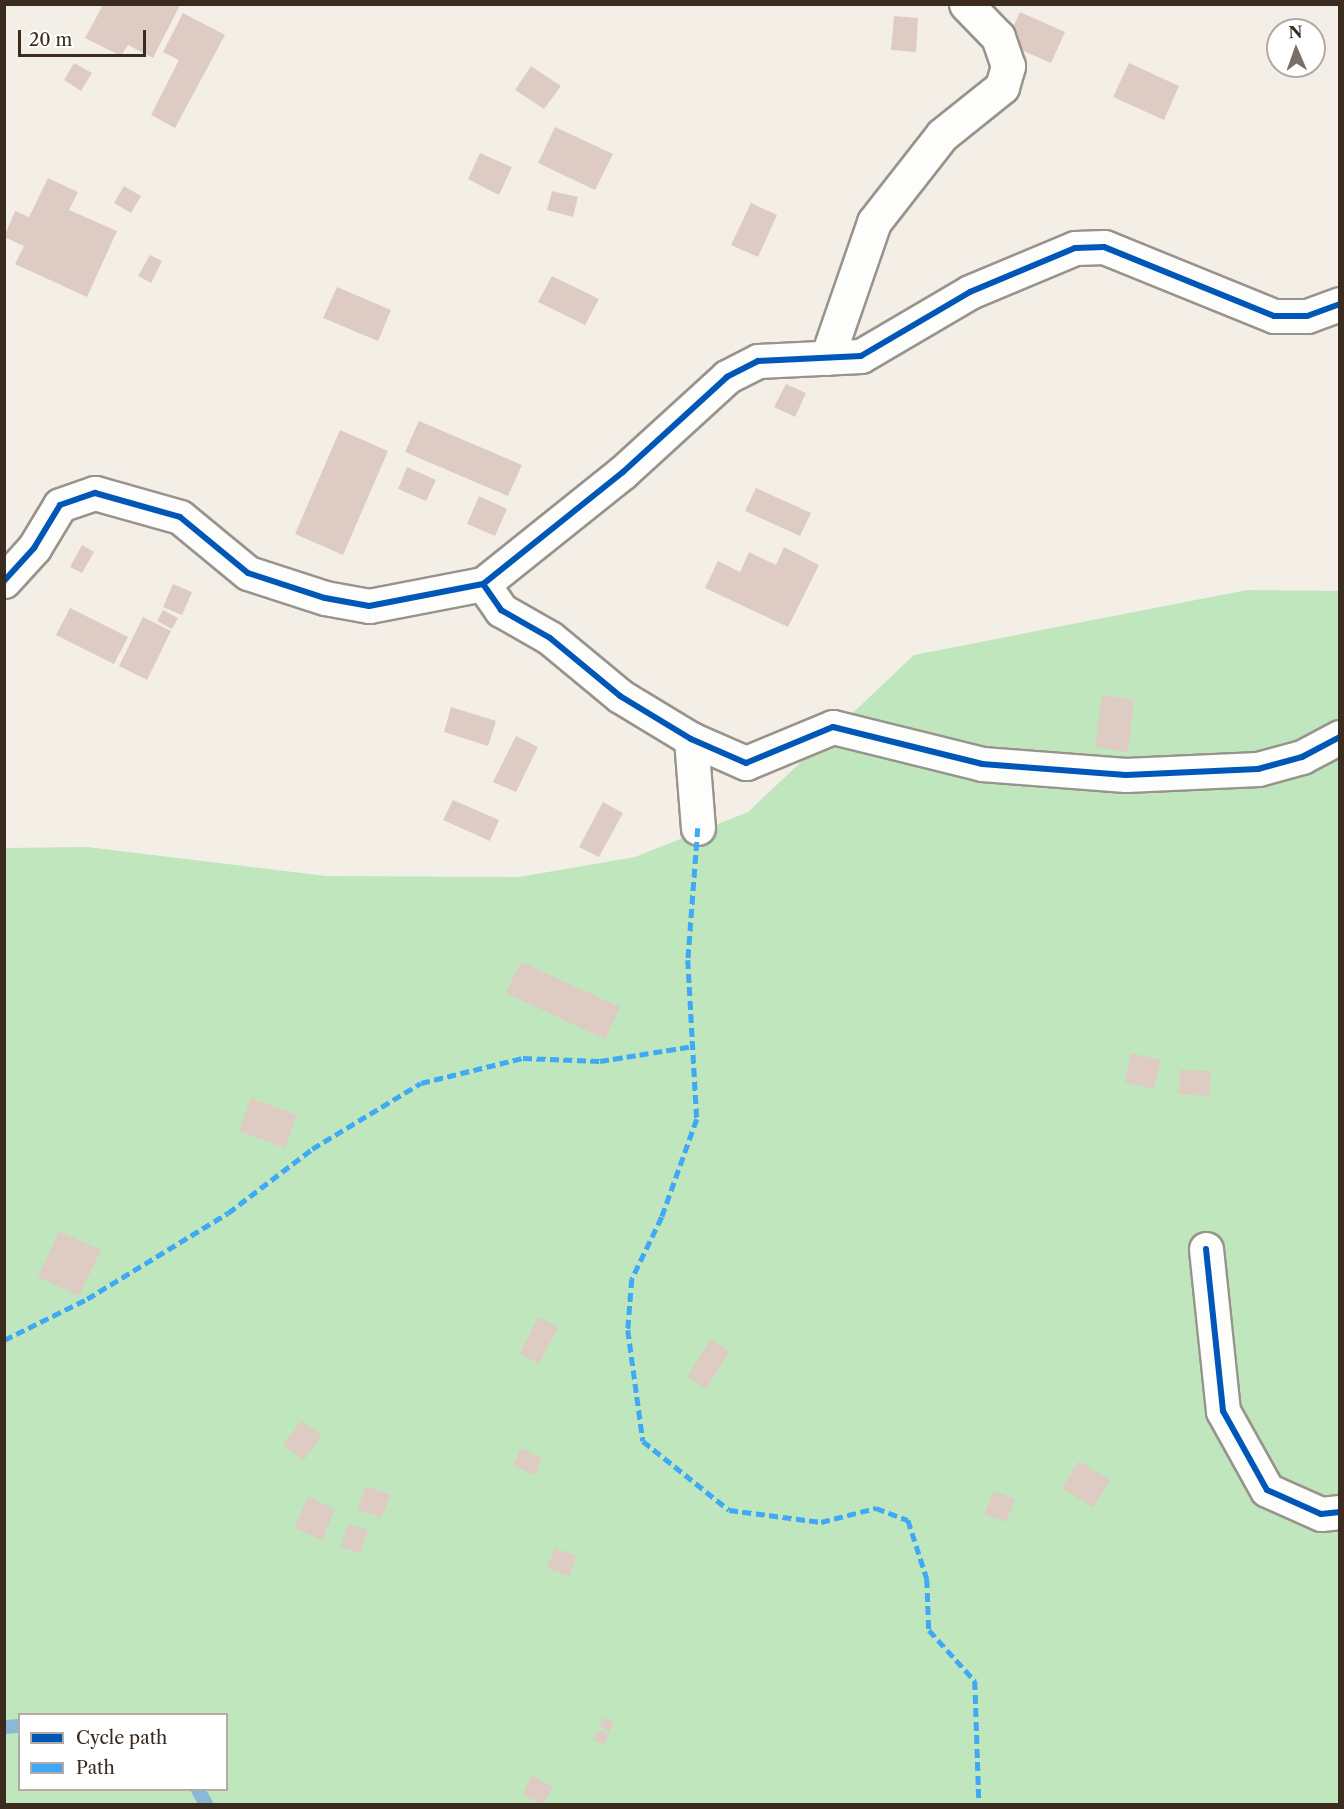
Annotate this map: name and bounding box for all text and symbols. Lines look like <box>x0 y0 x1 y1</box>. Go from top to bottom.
scale bar <box>21 18 148 56</box>
north arrow <box>1266 18 1326 78</box>
text: N <box>1288 22 1303 42</box>
text: 20 m <box>29 29 72 51</box>
legend <box>18 1713 228 1791</box>
text: Cycle path <box>76 1727 167 1749</box>
text: Path <box>76 1757 115 1779</box>

